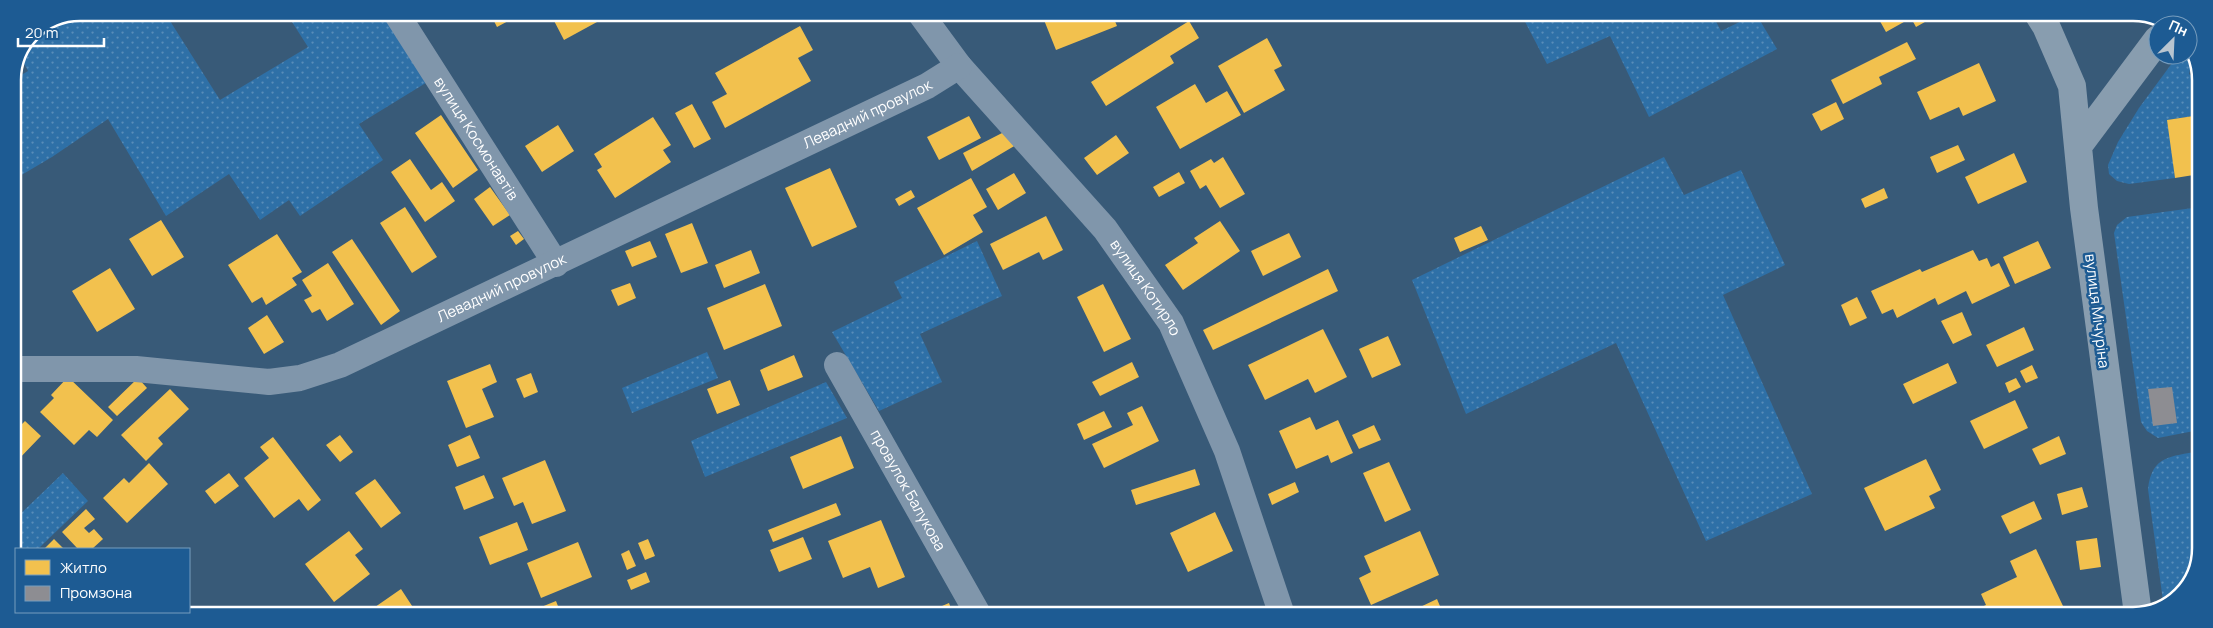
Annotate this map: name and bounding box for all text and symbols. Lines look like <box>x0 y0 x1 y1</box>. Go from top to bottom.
scale bar <box>18 15 104 47</box>
north arrow <box>2148 15 2198 65</box>
text: Пн <box>2166 15 2191 40</box>
text: 20 m <box>25 22 58 43</box>
street label: вулиця Космонавтів <box>429 73 524 204</box>
street label: Левадний провулок <box>799 74 937 153</box>
street label: вулиця Котирло <box>1105 235 1186 339</box>
street label: Левадний провулок <box>434 248 570 327</box>
street label: вулиця Мічуріна <box>2080 253 2115 369</box>
street label: провулок Балукова <box>866 426 951 555</box>
legend <box>15 548 190 613</box>
text: Житло <box>60 557 107 578</box>
text: Промзона <box>60 582 132 603</box>

